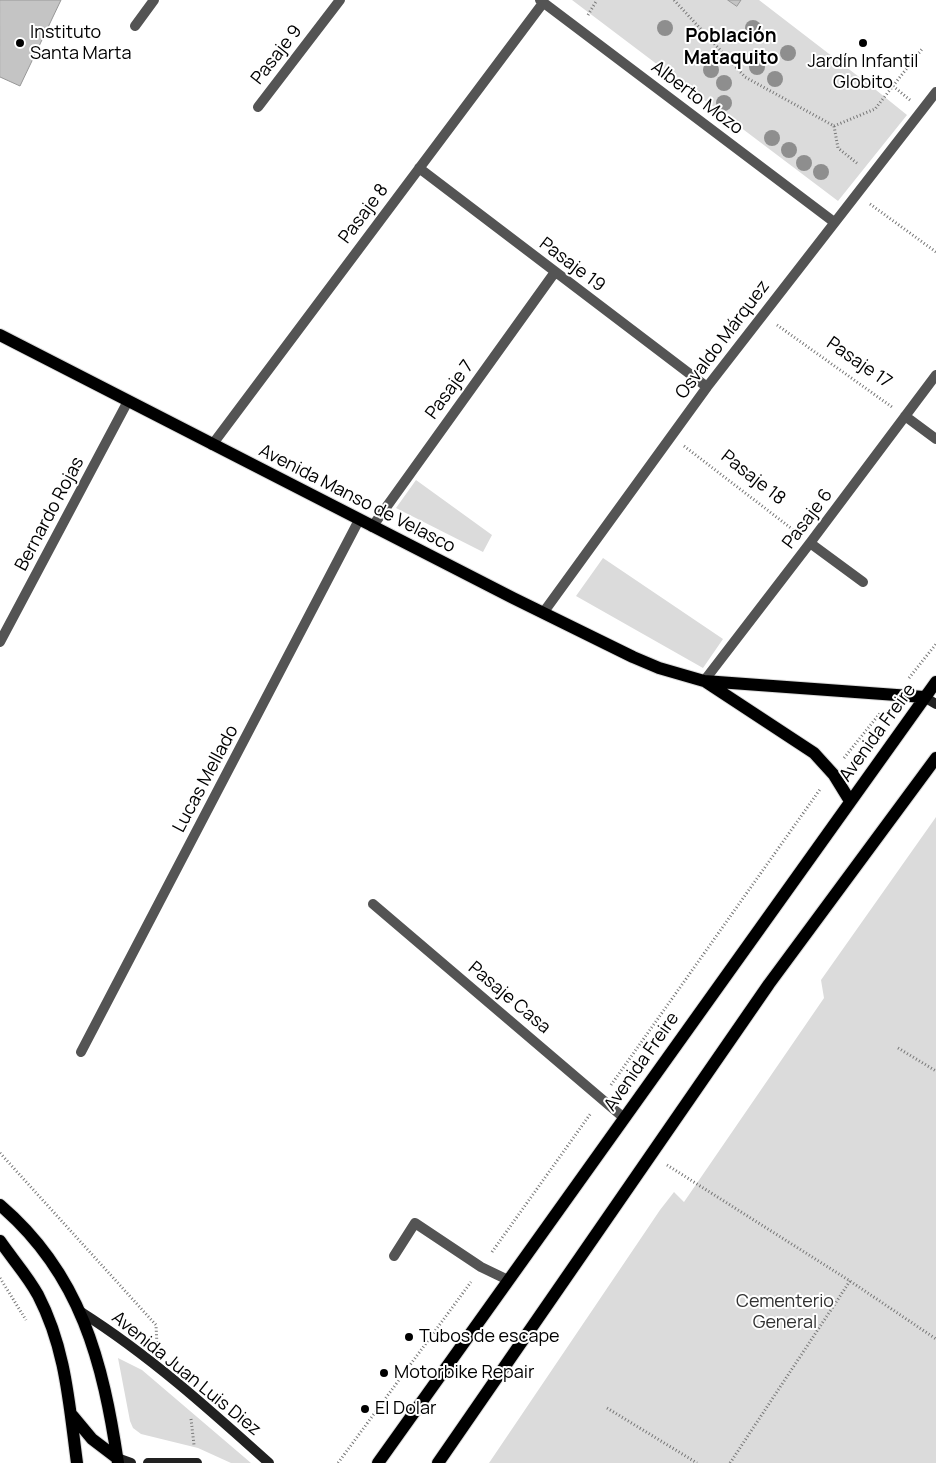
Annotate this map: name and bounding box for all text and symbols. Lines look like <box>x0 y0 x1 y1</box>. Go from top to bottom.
street label: Pasaje 9 <box>247 21 307 89</box>
place label: Instituto Santa Marta <box>30 22 131 64</box>
district label: Población Mataquito <box>684 26 778 70</box>
marker: Instituto Santa Marta <box>14 37 26 49</box>
marker: Jardín Infantil Globito <box>857 37 869 49</box>
place label: Jardín Infantil Globito <box>807 51 919 94</box>
street label: Alberto Mozo <box>647 57 747 139</box>
street label: Pasaje 8 <box>335 180 393 248</box>
street label: Pasaje 19 <box>535 233 609 297</box>
street label: Osvaldo Márquez <box>671 276 775 404</box>
street label: Pasaje 17 <box>822 333 896 393</box>
street label: Pasaje 7 <box>421 356 479 424</box>
street label: Avenida Manso de Velasco <box>255 440 459 558</box>
street label: Pasaje 18 <box>716 446 790 510</box>
street label: Bernardo Rojas <box>11 453 89 575</box>
street label: Pasaje 6 <box>778 485 838 553</box>
street label: Avenida Freire <box>835 680 921 786</box>
street label: Lucas Mellado <box>169 722 243 836</box>
street label: Pasaje Casa <box>463 957 555 1039</box>
street label: Avenida Freire <box>600 1008 684 1116</box>
park label: Cementerio General <box>736 1291 834 1334</box>
street label: Avenida Juan Luis Diez <box>107 1307 265 1441</box>
place label: Tubos de escape <box>419 1326 560 1348</box>
marker: Tubos de escape <box>403 1331 415 1343</box>
place label: Motorbike Repair <box>394 1362 534 1384</box>
marker: Motorbike Repair <box>378 1367 390 1379</box>
place label: El Dolar <box>375 1398 436 1420</box>
marker: El Dolar <box>359 1403 371 1415</box>

